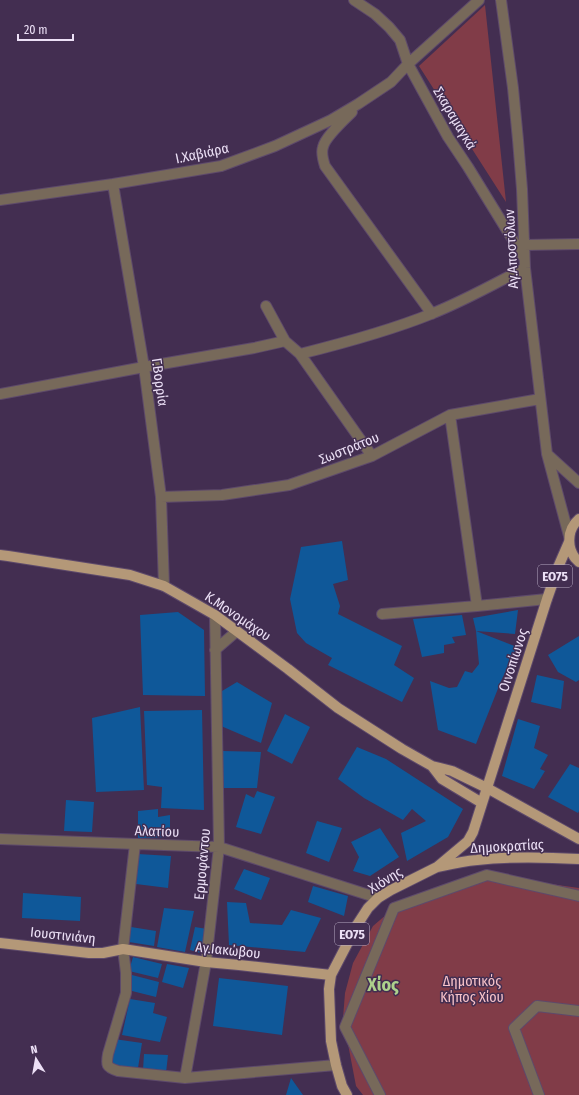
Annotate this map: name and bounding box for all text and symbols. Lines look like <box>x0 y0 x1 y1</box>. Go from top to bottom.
scale bar <box>18 16 73 42</box>
text: 20 m <box>24 23 48 37</box>
street label: Σκαραμαγκά <box>429 84 480 153</box>
street label: Ι.Χαβιάρα <box>174 140 230 167</box>
street label: Αγ.Αποστόλων <box>501 209 522 289</box>
street label: Γ.Βορρία <box>148 357 171 407</box>
street label: Σωστράτου <box>317 429 382 468</box>
road number: ΕΟ75 <box>538 565 572 587</box>
street label: Κ.Μονομάχου <box>201 588 274 645</box>
street label: Οινοπίωνος <box>495 626 532 694</box>
street label: Αλατίου <box>134 822 180 841</box>
street label: Ερμοφάντου <box>191 828 214 900</box>
street label: Δημοκρατίας <box>470 836 544 857</box>
street label: Χιόνης <box>365 863 406 897</box>
road number: ΕΟ75 <box>335 923 369 945</box>
street label: Ιουστινιάνη <box>29 924 96 947</box>
street label: Αγ.Ιακώβου <box>195 939 261 962</box>
park label: Δημοτικός Κήπος Χίου <box>440 973 504 1006</box>
district label: Χίος <box>366 974 399 996</box>
north arrow <box>16 1039 56 1079</box>
text: N <box>30 1043 39 1057</box>

